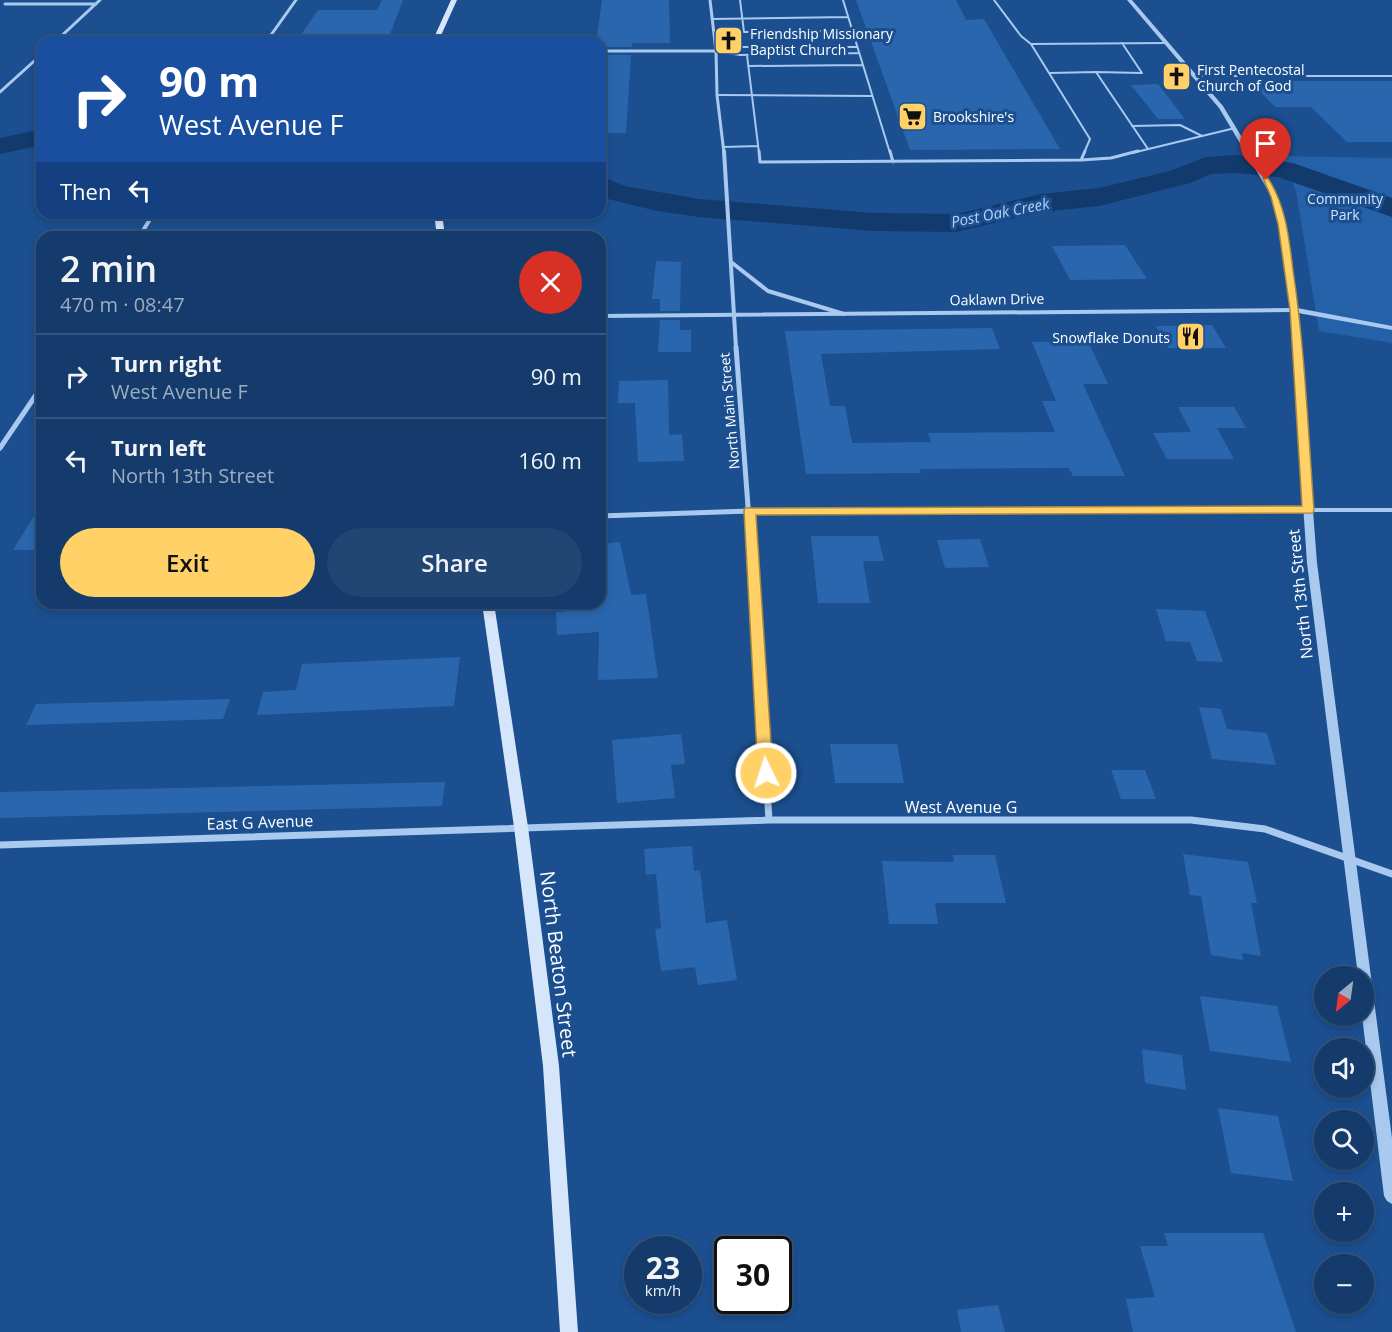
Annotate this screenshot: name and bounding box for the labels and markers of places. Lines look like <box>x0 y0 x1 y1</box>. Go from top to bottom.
place label: Friendship Missionary Baptist Church <box>750 24 894 59</box>
church icon: Friendship Missionary Baptist Church <box>713 25 745 57</box>
place label: First Pentecostal Church of God <box>1197 60 1305 95</box>
church icon: First Pentecostal Church of God <box>1160 61 1192 93</box>
supermarket icon: Brookshire's <box>896 100 928 132</box>
place label: Brookshire's <box>933 107 1014 126</box>
pin <box>1240 118 1291 180</box>
restaurant icon: Snowflake Donuts <box>1175 321 1207 353</box>
place label: Snowflake Donuts <box>1052 328 1170 347</box>

